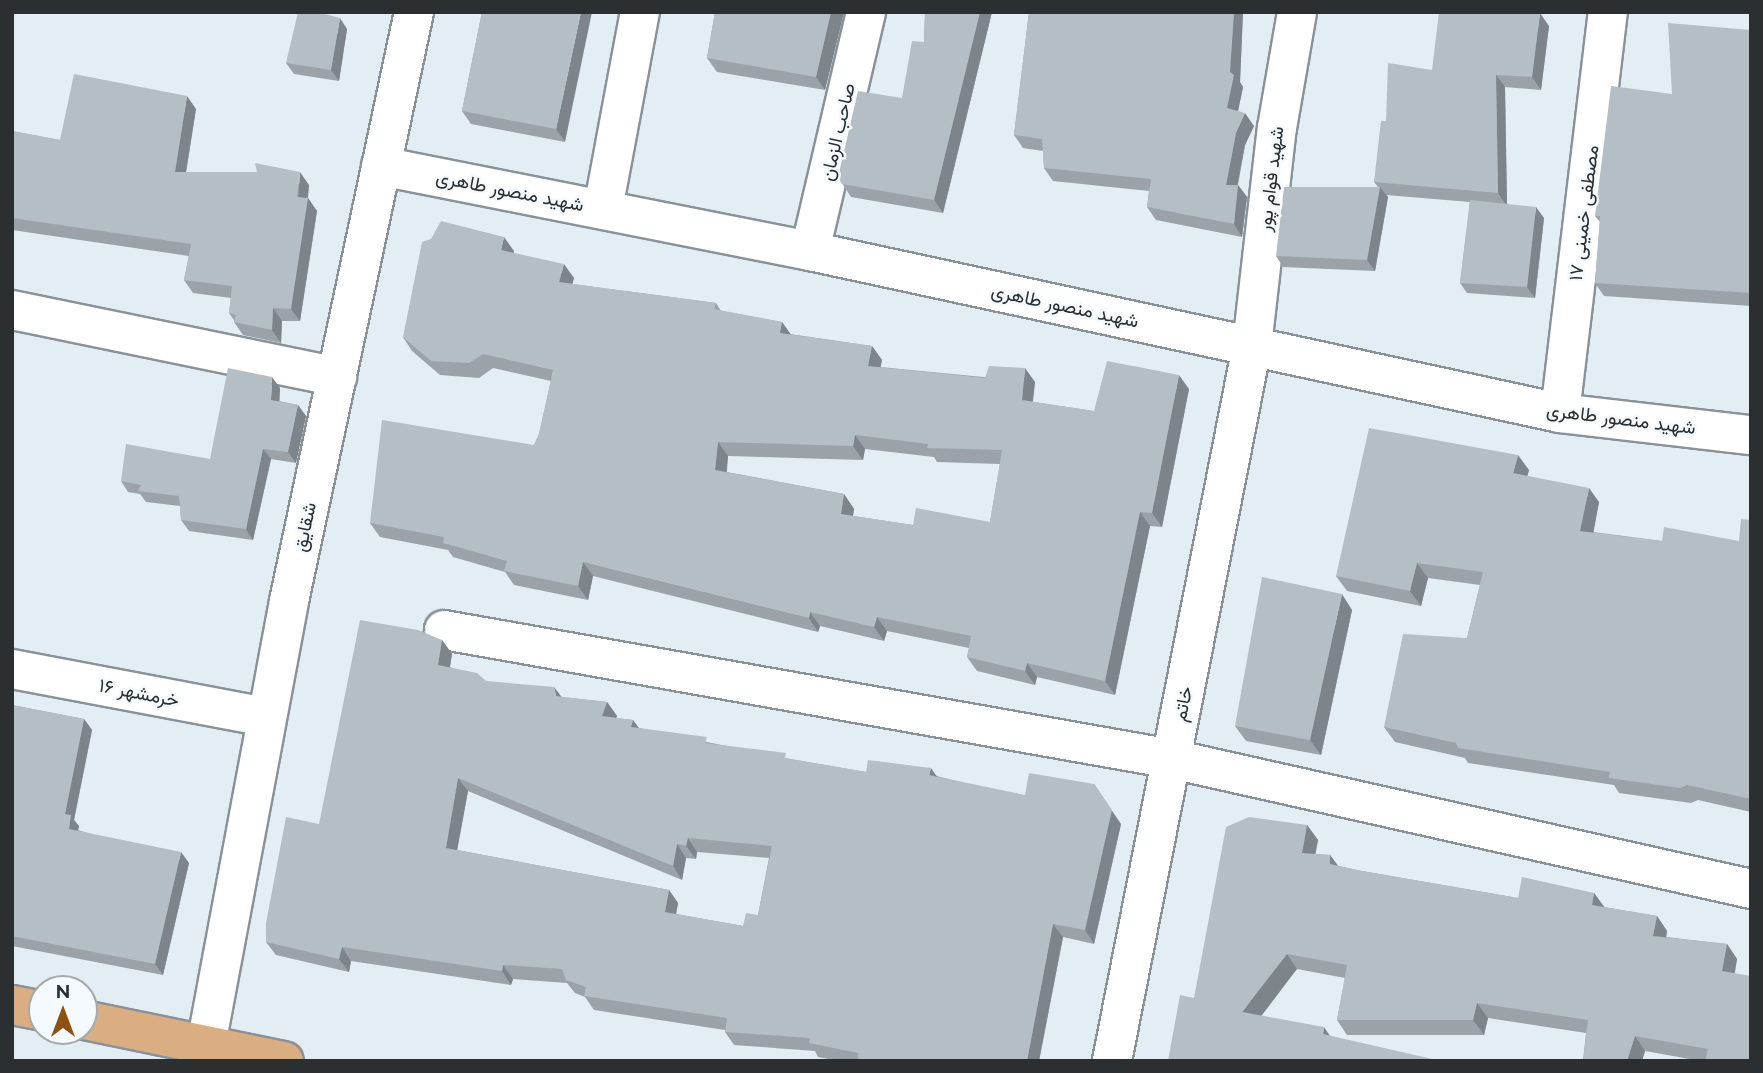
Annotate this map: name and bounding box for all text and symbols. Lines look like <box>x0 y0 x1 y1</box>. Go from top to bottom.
street label: صاحب الزمان <box>816 81 860 183</box>
street label: شهید قوام پور <box>1253 125 1289 233</box>
street label: مصطفی خمینی ۱۷ <box>1564 144 1604 282</box>
street label: شهید منصور طاهری <box>434 165 586 217</box>
street label: شهید منصور طاهری <box>989 279 1141 333</box>
street label: شهید منصور طاهری <box>1545 399 1697 439</box>
street label: شقایق <box>289 500 321 554</box>
street label: خرمشهر ۱۶ <box>97 674 181 712</box>
street label: خاتم <box>1168 684 1198 724</box>
north arrow <box>28 975 98 1045</box>
text: N <box>56 980 70 1002</box>

